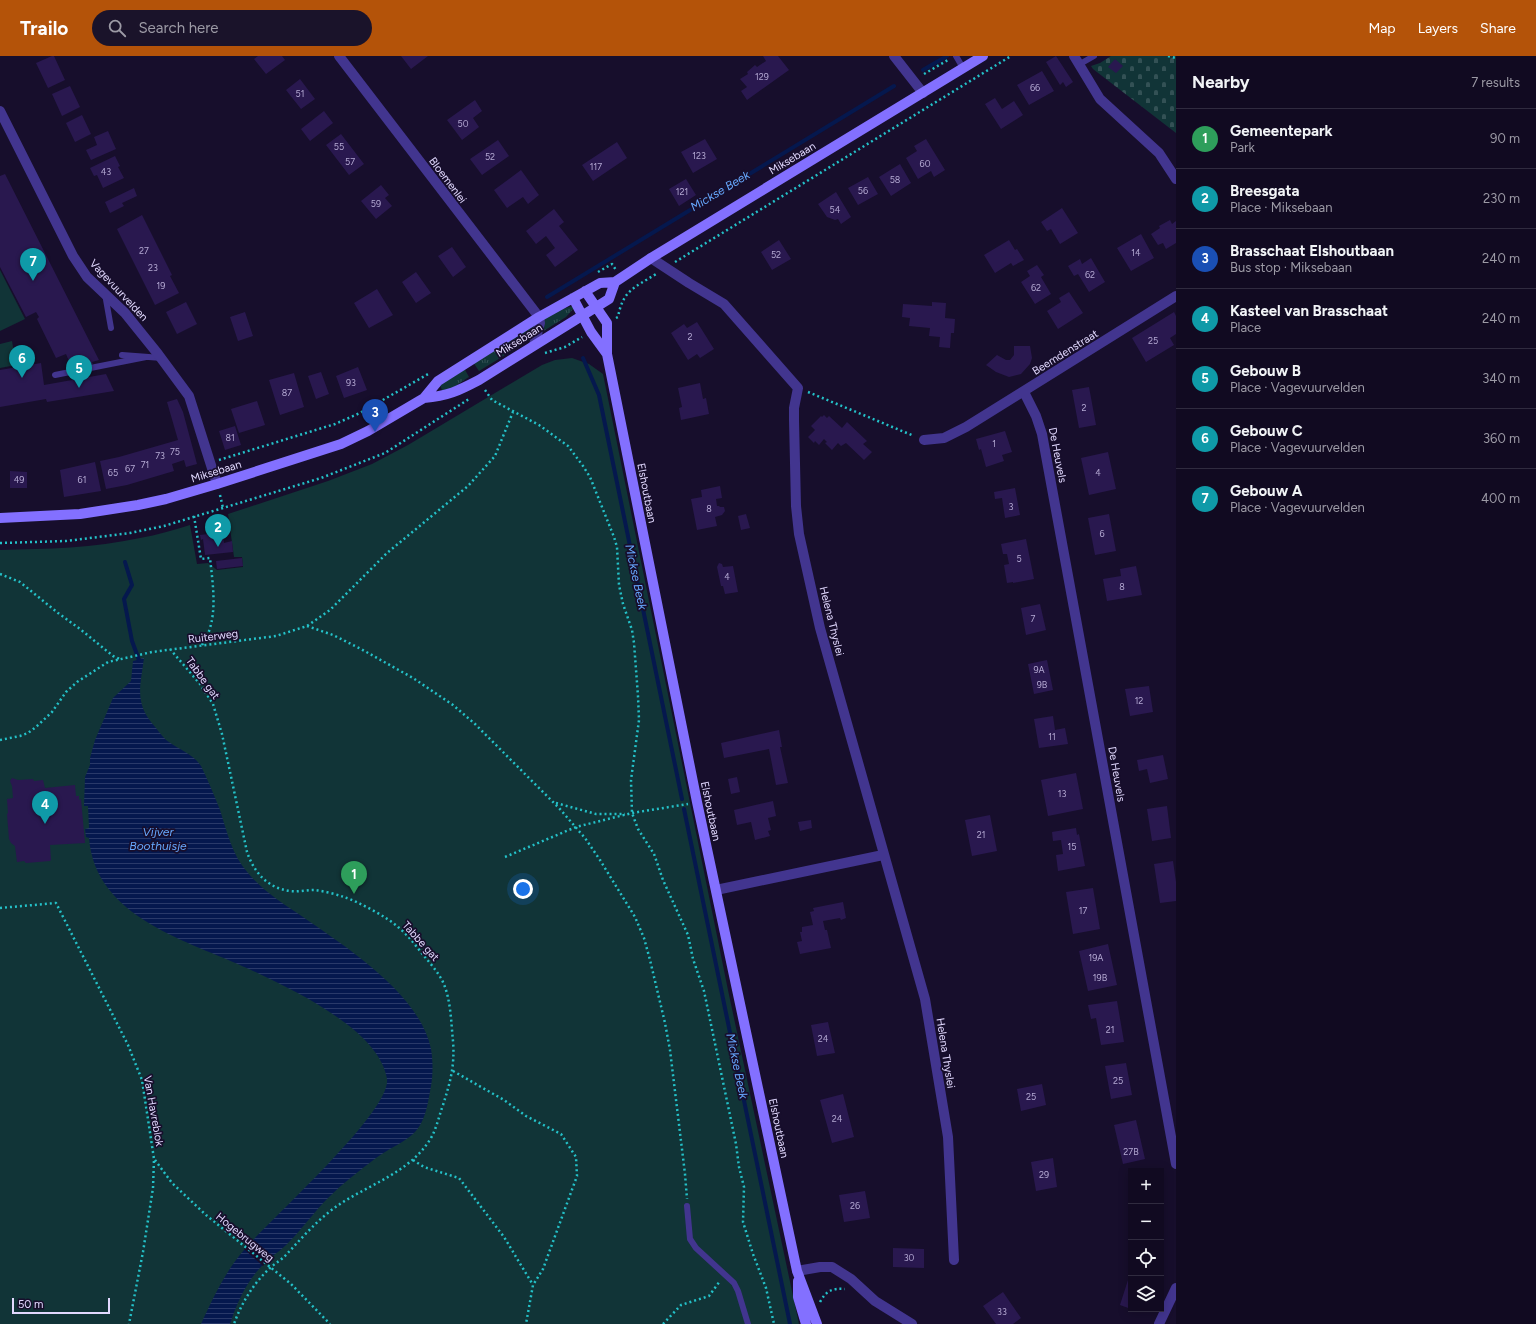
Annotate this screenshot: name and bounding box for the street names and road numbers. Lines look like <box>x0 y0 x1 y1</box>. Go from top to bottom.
street label: Miksebaan <box>767 139 818 177</box>
street label: Bloemenlei <box>426 155 469 206</box>
street label: Vagevuurvelden <box>87 257 150 324</box>
street label: Miksebaan <box>494 321 545 360</box>
street label: Beemdenstraat <box>1030 327 1101 378</box>
street label: De Heuvels <box>1046 426 1069 484</box>
street label: Miksebaan <box>189 458 243 485</box>
street label: Elshoutbaan <box>634 462 659 524</box>
street label: Helena Thyslei <box>817 585 846 657</box>
street label: Ruiterweg <box>187 627 239 646</box>
street label: Tabbe gat <box>183 655 222 702</box>
street label: De Heuvels <box>1105 745 1128 803</box>
street label: Elshoutbaan <box>698 780 723 842</box>
street label: Tabbe gat <box>399 919 442 964</box>
street label: Helena Thyslei <box>934 1017 957 1089</box>
street label: Van Havreblok <box>141 1075 166 1148</box>
street label: Elshoutbaan <box>766 1097 791 1159</box>
street label: Hogebrugweg <box>213 1210 276 1265</box>

